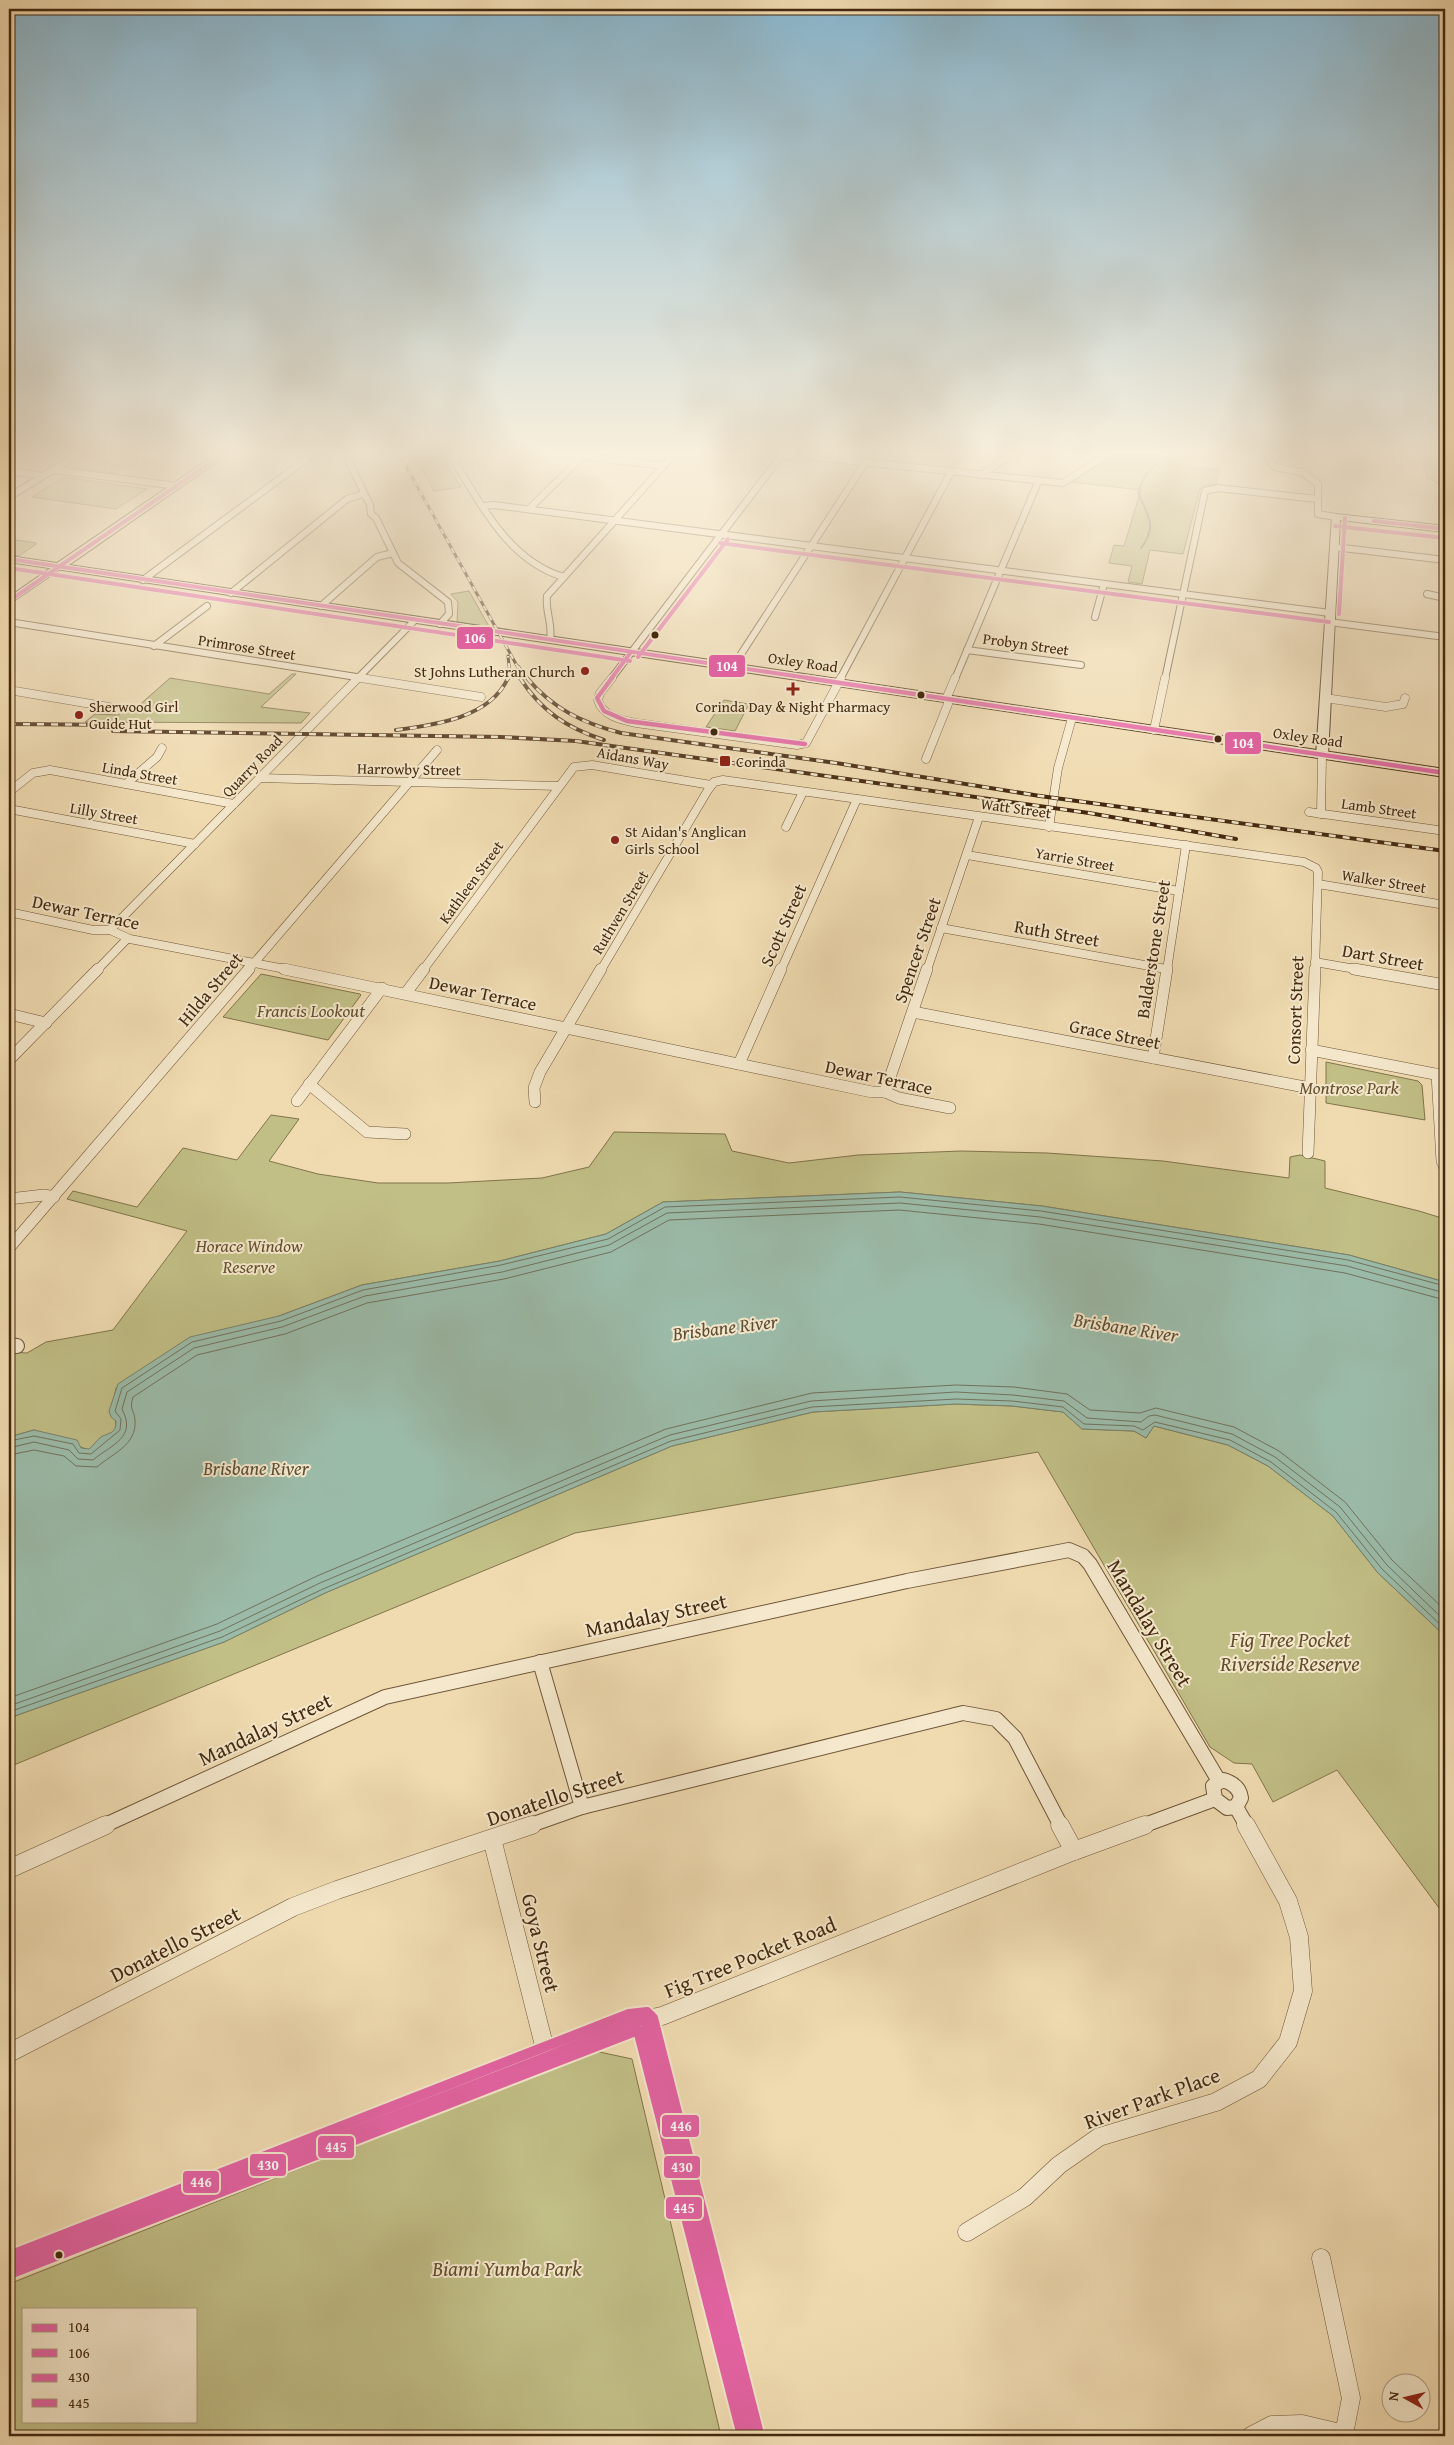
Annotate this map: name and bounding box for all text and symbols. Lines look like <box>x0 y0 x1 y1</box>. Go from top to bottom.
line badge: 106 <box>456 626 494 650</box>
text: 106 <box>464 628 486 648</box>
street label: Probyn Street <box>982 628 1071 661</box>
street label: Primrose Street <box>197 629 298 665</box>
unlabelled marker <box>650 630 660 640</box>
street label: Oxley Road <box>767 647 839 677</box>
line badge: 104 <box>708 654 746 678</box>
text: 104 <box>716 656 738 676</box>
place label: St Johns Lutheran Church <box>414 661 576 682</box>
marker: St Johns Lutheran Church <box>579 665 591 677</box>
marker: Corinda Day & Night Pharmacy <box>787 683 799 695</box>
unlabelled marker <box>916 690 926 700</box>
place label: Sherwood Girl Guide Hut <box>89 696 178 734</box>
place label: Corinda Day & Night Pharmacy <box>695 696 891 717</box>
marker: Sherwood Girl Guide Hut <box>73 709 85 721</box>
street label: Oxley Road <box>1272 722 1344 752</box>
unlabelled marker <box>709 727 719 737</box>
street label: Quarry Road <box>217 730 287 802</box>
line badge: 104 <box>1224 731 1262 755</box>
text: 104 <box>1232 733 1254 753</box>
unlabelled marker <box>1213 734 1223 744</box>
street label: Aidans Way <box>595 741 671 775</box>
place label: Corinda <box>736 751 786 772</box>
marker: Corinda <box>718 754 732 768</box>
street label: Linda Street <box>101 756 180 790</box>
street label: Harrowby Street <box>357 758 462 780</box>
street label: Lamb Street <box>1340 792 1419 824</box>
street label: Watt Street <box>979 793 1053 823</box>
street label: Lilly Street <box>68 797 140 829</box>
place label: St Aidan's Anglican Girls School <box>625 821 747 859</box>
marker: St Aidan's Anglican Girls School <box>609 834 621 846</box>
street label: Kathleen Street <box>434 836 509 928</box>
street label: Yarrie Street <box>1034 842 1117 876</box>
street label: Walker Street <box>1340 864 1428 898</box>
street label: Ruthven Street <box>587 866 654 958</box>
street label: Balderstone Street <box>1129 877 1177 1020</box>
street label: Scott Street <box>753 879 814 971</box>
street label: Dewar Terrace <box>30 887 142 937</box>
street label: Spencer Street <box>886 893 948 1007</box>
street label: Ruth Street <box>1012 912 1102 954</box>
street label: Dart Street <box>1340 937 1427 978</box>
street label: Hilda Street <box>171 945 250 1032</box>
street label: Consort Street <box>1280 955 1310 1065</box>
street label: Dewar Terrace <box>427 968 539 1018</box>
park label: Francis Lookout <box>256 997 365 1024</box>
street label: Grace Street <box>1067 1012 1163 1056</box>
street label: Dewar Terrace <box>823 1052 935 1102</box>
park label: Montrose Park <box>1299 1074 1400 1101</box>
park label: Horace Window Reserve <box>195 1232 303 1280</box>
water label: Brisbane River <box>1071 1305 1181 1349</box>
water label: Brisbane River <box>670 1307 780 1347</box>
water label: Brisbane River <box>202 1454 310 1482</box>
street label: Mandalay Street <box>1100 1553 1201 1693</box>
street label: Mandalay Street <box>582 1585 730 1645</box>
park label: Fig Tree Pocket Riverside Reserve <box>1219 1624 1360 1679</box>
street label: Mandalay Street <box>193 1684 337 1773</box>
street label: Donatello Street <box>482 1760 628 1834</box>
street label: Goya Street <box>514 1890 568 1996</box>
street label: Donatello Street <box>104 1898 246 1990</box>
street label: Fig Tree Pocket Road <box>659 1908 841 2006</box>
street label: River Park Place <box>1080 2059 1224 2137</box>
line badge: 446 <box>661 2114 700 2138</box>
text: 446 <box>670 2116 692 2136</box>
line badge: 445 <box>317 2135 355 2159</box>
text: 445 <box>325 2137 347 2157</box>
line badge: 430 <box>249 2153 287 2177</box>
text: 430 <box>257 2155 279 2175</box>
line badge: 430 <box>663 2155 701 2179</box>
text: 430 <box>671 2157 693 2177</box>
line badge: 446 <box>182 2170 220 2194</box>
text: 446 <box>190 2172 212 2192</box>
line badge: 445 <box>665 2196 703 2220</box>
text: 445 <box>673 2198 695 2218</box>
unlabelled marker <box>54 2250 64 2260</box>
park label: Biami Yumba Park <box>431 2253 582 2284</box>
legend <box>22 2308 198 2422</box>
text: 104 <box>68 2316 90 2337</box>
text: 106 <box>68 2342 90 2363</box>
text: 430 <box>68 2366 90 2387</box>
north arrow <box>1382 2372 1432 2422</box>
text: N <box>1383 2390 1404 2402</box>
text: 445 <box>68 2392 90 2413</box>

